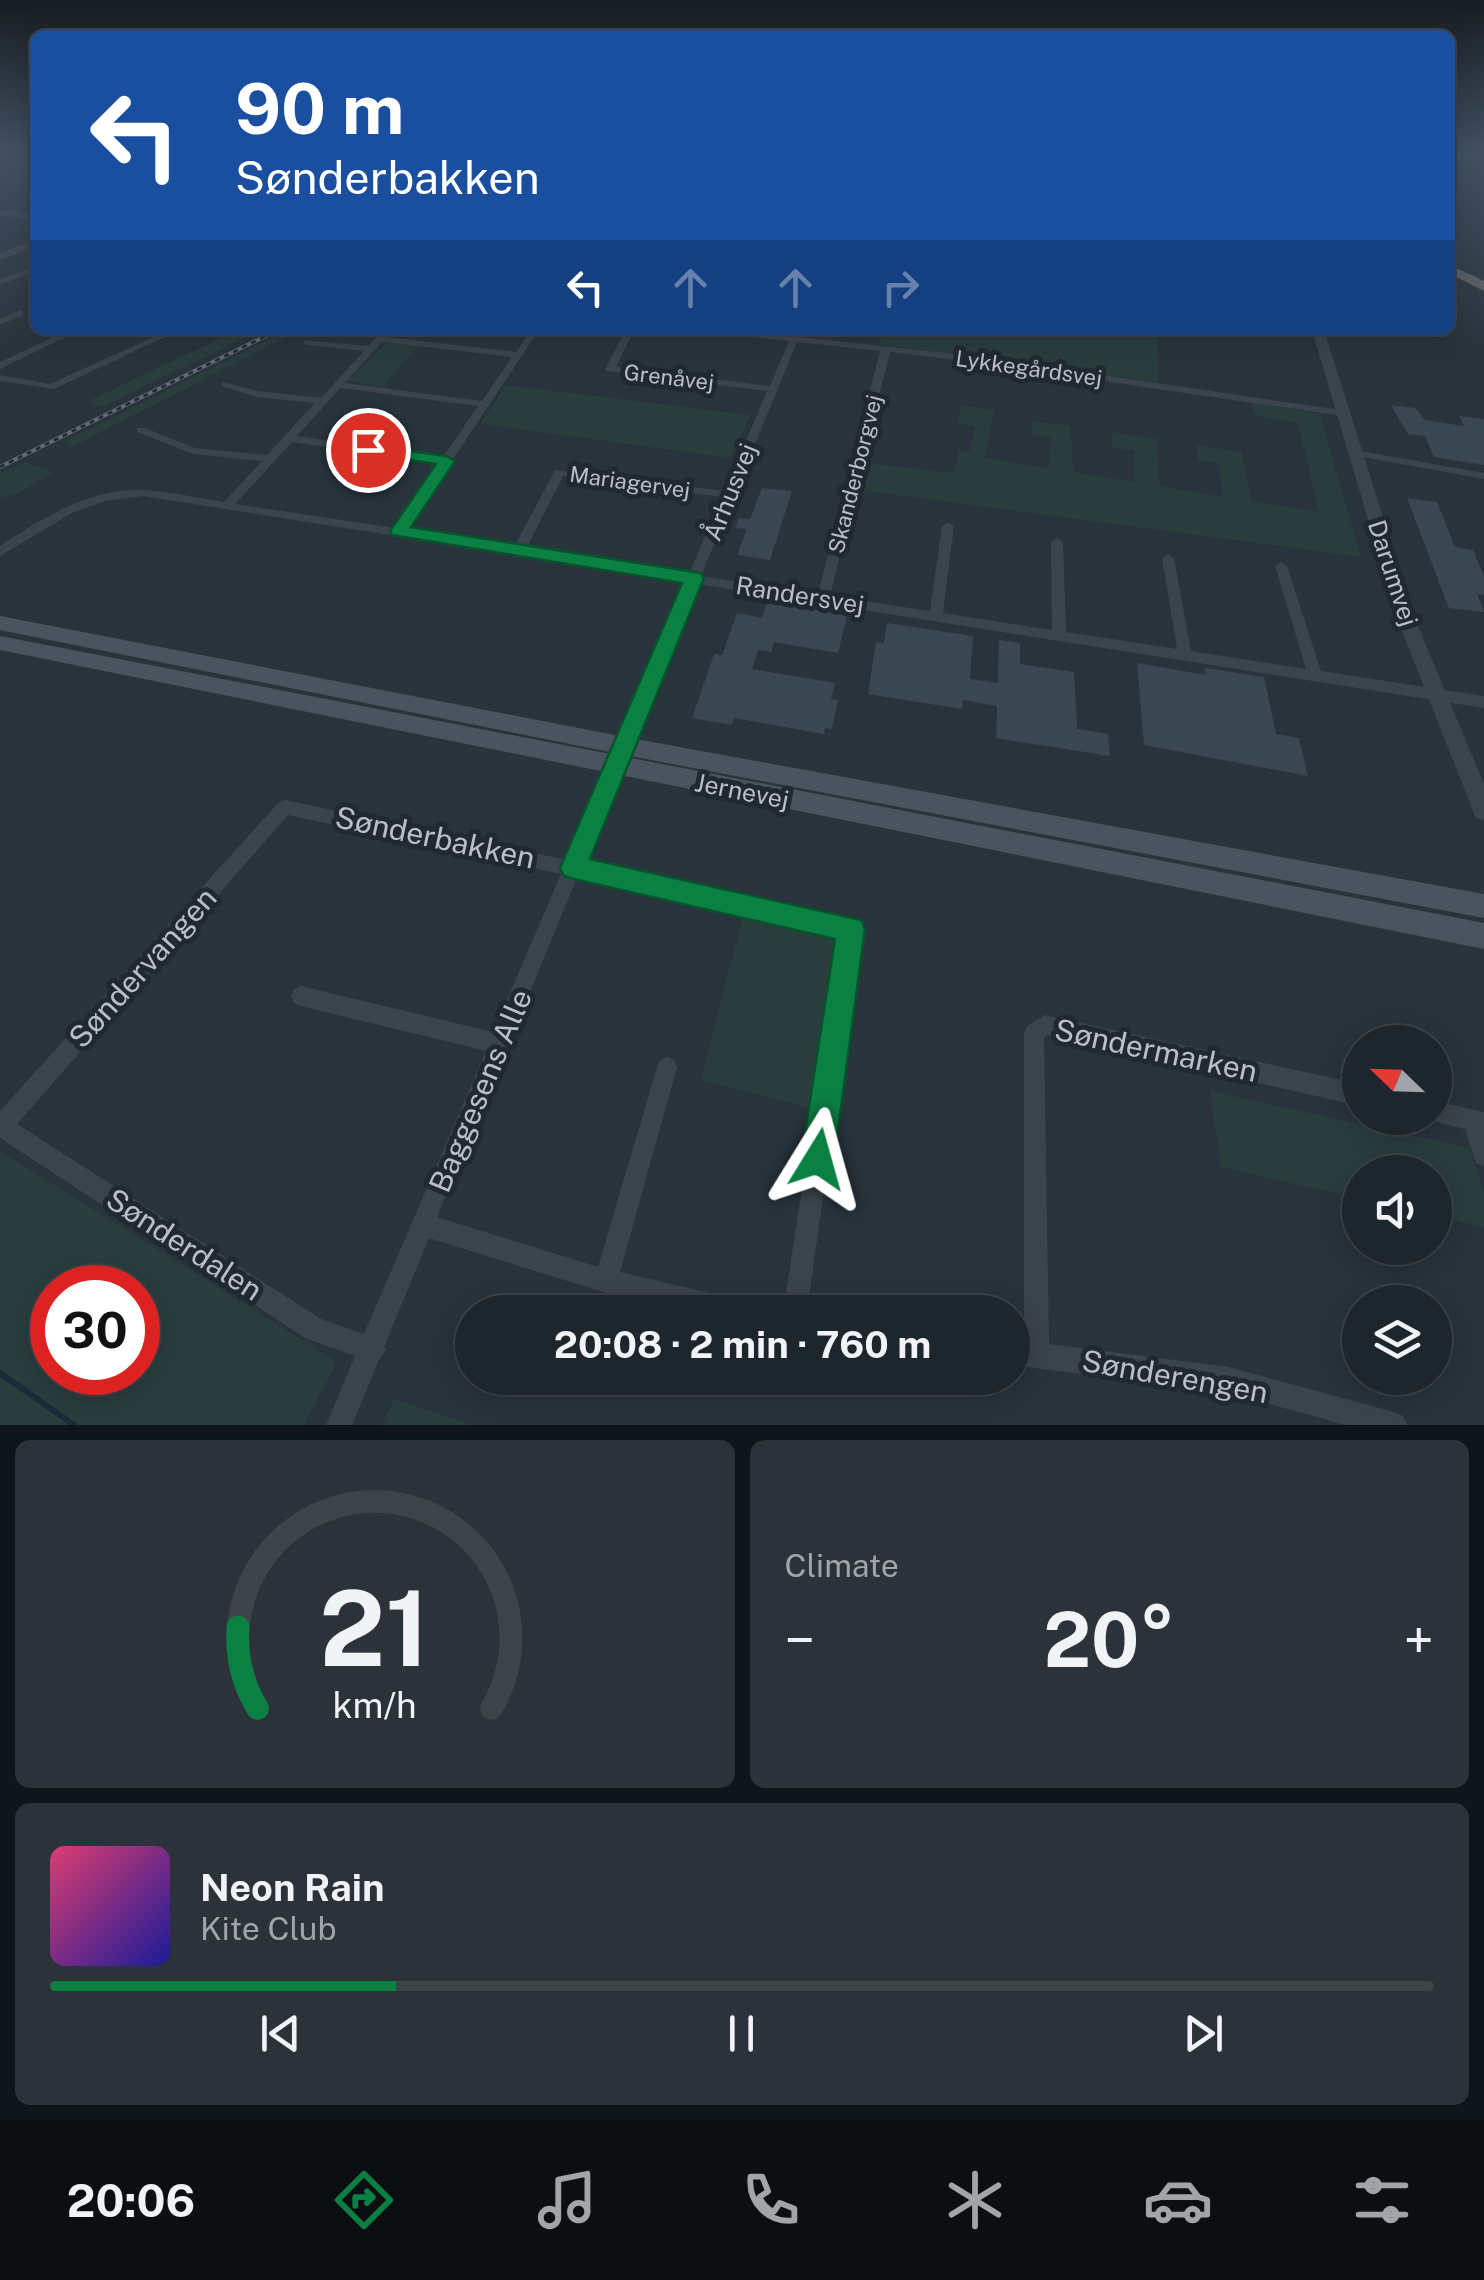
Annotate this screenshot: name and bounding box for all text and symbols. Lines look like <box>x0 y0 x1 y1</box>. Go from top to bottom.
text: 90 m <box>235 67 405 150</box>
icon: left <box>70 70 200 200</box>
text: Sønderbakken <box>235 151 540 204</box>
icon: left <box>558 260 613 315</box>
icon: ahead <box>663 260 718 315</box>
icon: ahead <box>768 260 823 315</box>
icon: right <box>873 260 928 315</box>
street label: Lykkegårdsvej <box>954 345 1104 391</box>
street label: Grenåvej <box>622 359 716 395</box>
street label: Skanderborgvej <box>823 392 887 556</box>
pin <box>326 408 411 493</box>
icon: arrive <box>341 423 396 478</box>
street label: Århusvej <box>697 439 763 545</box>
street label: Mariagervej <box>568 461 692 503</box>
street label: Darumvej <box>1362 516 1424 630</box>
street label: Randersvej <box>734 570 866 620</box>
street label: Jernevej <box>692 767 792 815</box>
street label: Sønderbakken <box>332 798 538 876</box>
street label: Søndervangen <box>61 880 224 1055</box>
street label: Baggesens Alle <box>421 984 539 1198</box>
street label: Søndermarken <box>1052 1011 1261 1089</box>
north arrow <box>1342 1025 1452 1135</box>
map controls <box>1342 1025 1452 1395</box>
position arrow <box>766 1107 870 1211</box>
button: sound <box>1342 1155 1452 1265</box>
street label: Sønderdalen <box>100 1180 269 1308</box>
speed limit sign: 30 <box>30 1265 160 1395</box>
button: layers <box>1342 1285 1452 1395</box>
text: 20:08 · 2 min · 760 m <box>554 1322 931 1367</box>
street label: Sønderengen <box>1079 1342 1271 1410</box>
text: Climate <box>785 1547 899 1584</box>
text: 21 <box>319 1567 430 1689</box>
text: 20° <box>1043 1596 1175 1684</box>
text: − <box>785 1608 815 1672</box>
text: + <box>1403 1608 1434 1672</box>
text: km/h <box>333 1684 417 1726</box>
text: Neon Rain <box>200 1865 384 1910</box>
text: Kite Club <box>200 1910 337 1947</box>
icon: previous <box>253 2006 308 2061</box>
icon: pause <box>714 2006 769 2061</box>
icon: next <box>1176 2006 1231 2061</box>
icon: directions <box>329 2165 399 2235</box>
icon: music <box>532 2165 602 2235</box>
icon: phone <box>736 2165 806 2235</box>
icon: climate <box>940 2165 1010 2235</box>
icon: car <box>1143 2165 1213 2235</box>
icon: filters <box>1347 2165 1417 2235</box>
text: 20:06 <box>67 2174 195 2227</box>

